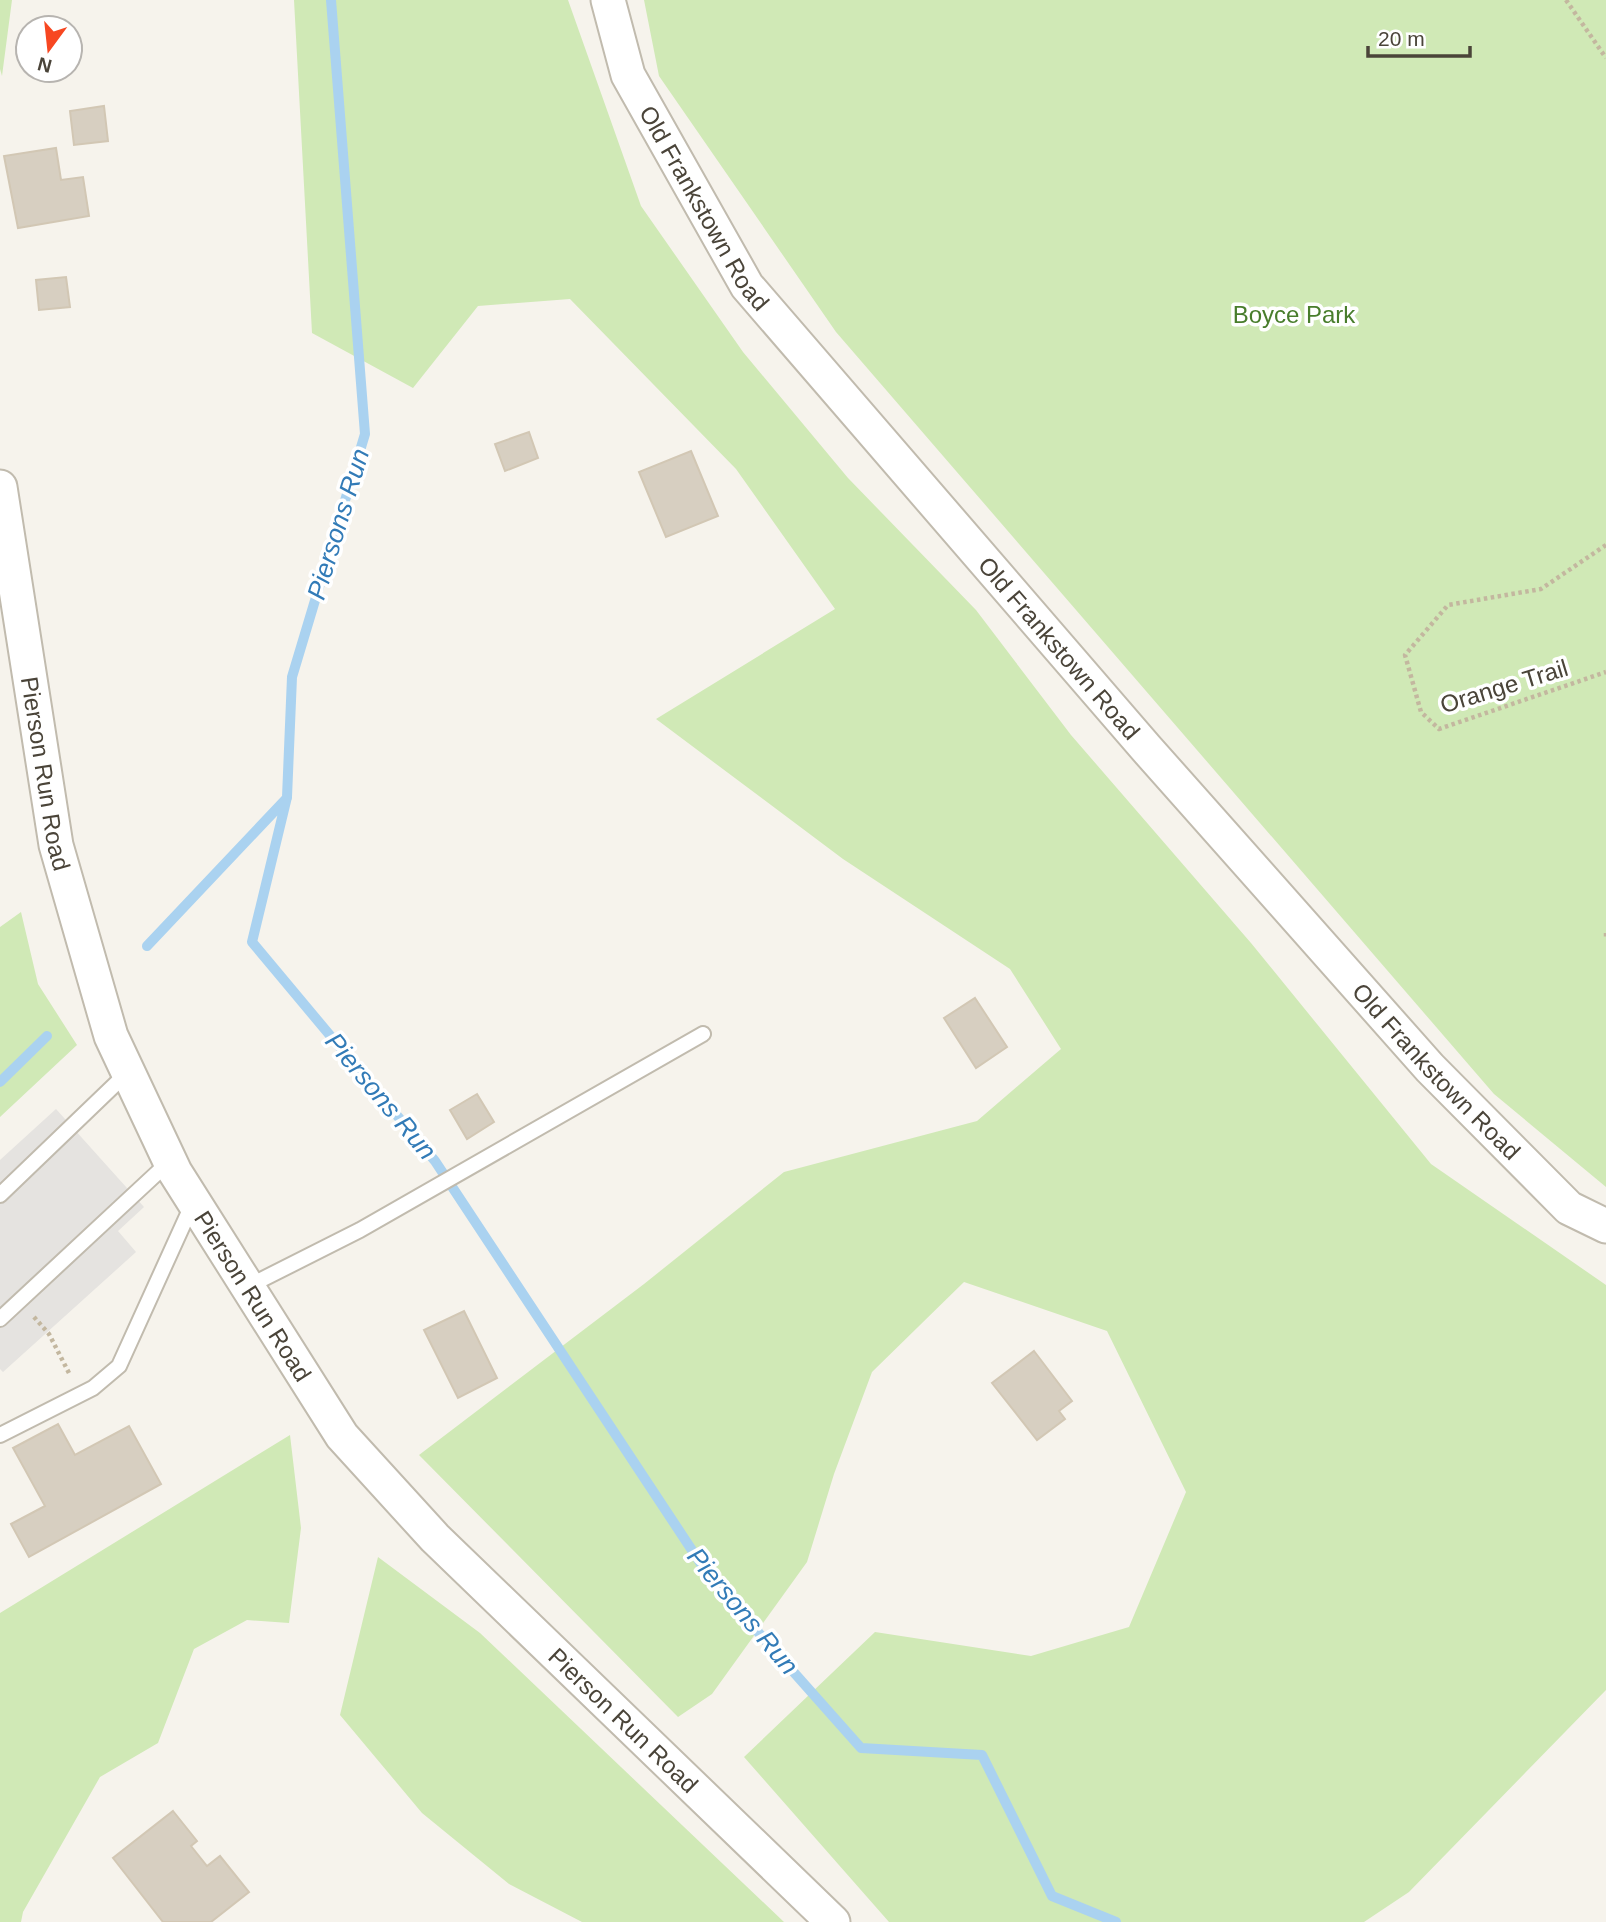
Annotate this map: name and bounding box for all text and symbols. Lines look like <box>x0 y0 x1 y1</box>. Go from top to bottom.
north arrow <box>14 14 84 84</box>
scale bar <box>1368 14 1470 58</box>
text: 20 m <box>1378 27 1425 50</box>
text: N <box>35 53 54 77</box>
street label: Old Frankstown Road <box>635 101 775 315</box>
park label: Boyce Park <box>1233 301 1356 328</box>
water label: Piersons Run <box>301 445 375 603</box>
street label: Old Frankstown Road <box>973 551 1146 745</box>
street label: Orange Trail <box>1437 654 1571 718</box>
street label: Pierson Run Road <box>16 674 76 874</box>
street label: Old Frankstown Road <box>1347 977 1526 1165</box>
water label: Piersons Run <box>319 1027 443 1165</box>
street label: Pierson Run Road <box>189 1206 317 1386</box>
water label: Piersons Run <box>681 1542 805 1680</box>
street label: Pierson Run Road <box>544 1642 704 1798</box>

